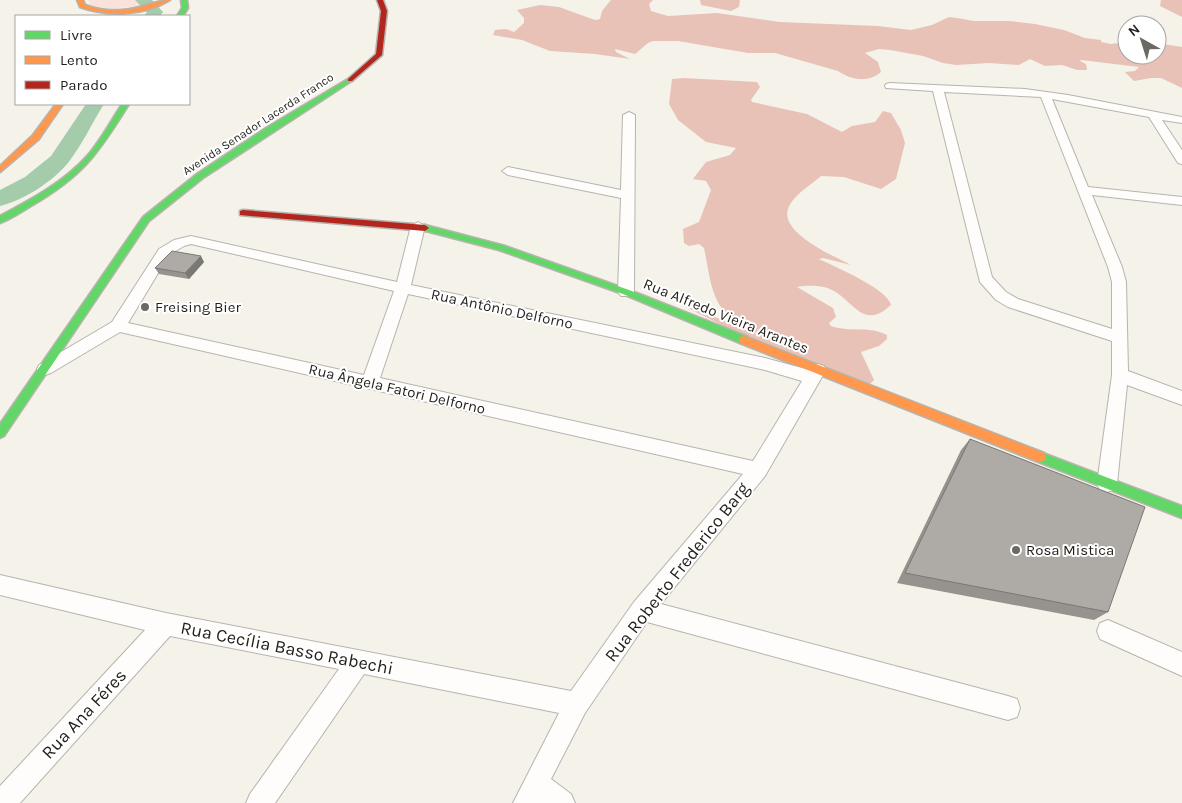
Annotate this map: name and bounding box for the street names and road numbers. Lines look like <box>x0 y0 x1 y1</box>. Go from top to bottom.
street label: Avenida Senador Lacerda Franco <box>180 70 336 178</box>
street label: Rua Alfredo Vieira Arantes <box>641 275 811 357</box>
street label: Rua Antônio Delforno <box>429 285 575 333</box>
street label: Rua Ângela Fatori Delforno <box>307 360 487 418</box>
street label: Rua Roberto Frederico Barg <box>600 478 754 666</box>
street label: Rua Cecília Basso Rabechi <box>179 617 395 679</box>
street label: Rua Ana Féres <box>37 664 131 764</box>

